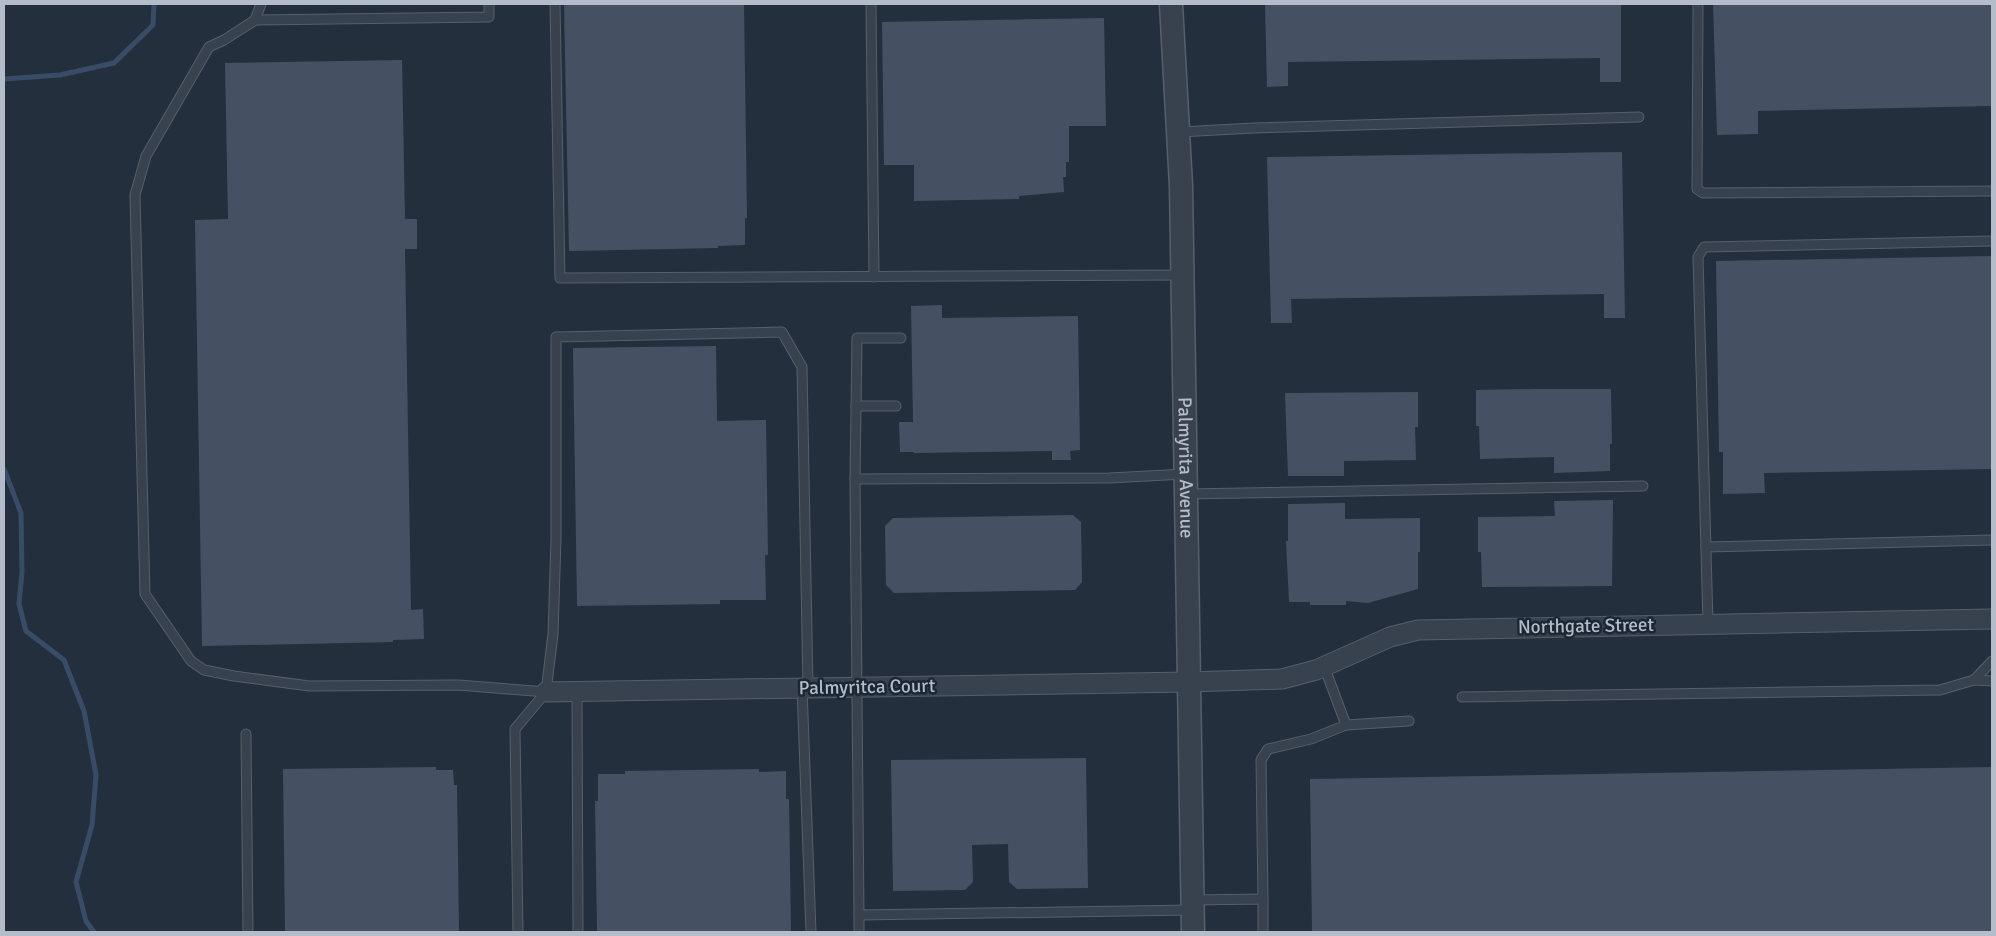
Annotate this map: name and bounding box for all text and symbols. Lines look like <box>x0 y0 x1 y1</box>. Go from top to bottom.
street label: Palmyrita Avenue <box>1172 397 1199 539</box>
street label: Northgate Street <box>1518 613 1655 639</box>
street label: Palmyritca Court <box>799 674 936 700</box>

